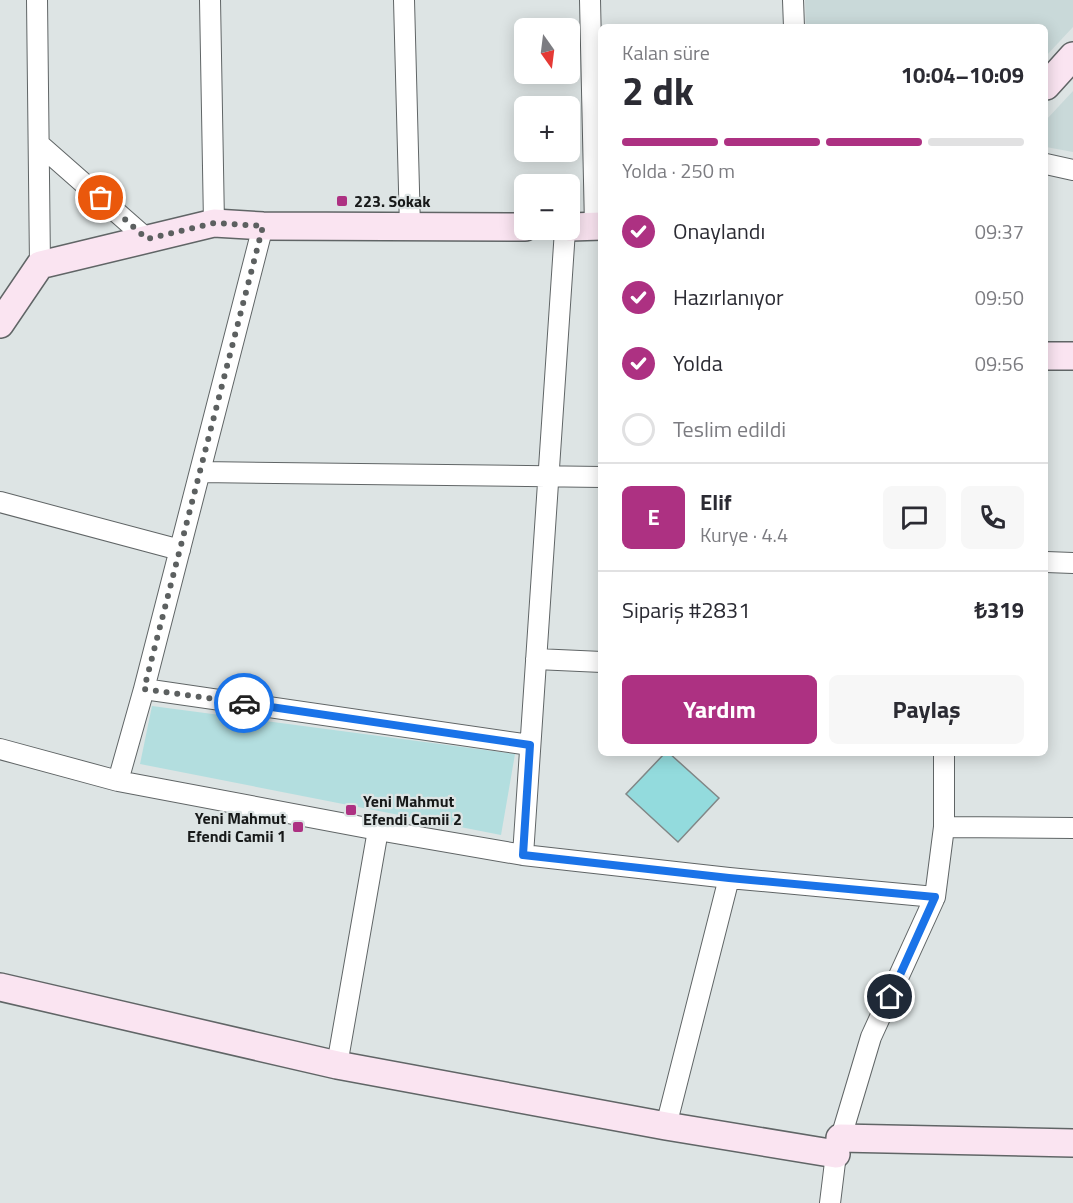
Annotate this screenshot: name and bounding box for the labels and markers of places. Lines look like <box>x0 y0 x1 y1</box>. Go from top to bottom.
pin <box>75 172 126 223</box>
place label: 223. Sokak <box>354 189 431 213</box>
marker: 223. Sokak <box>335 194 349 208</box>
place label: Yeni Mahmut Efendi Camii 2 <box>363 789 462 831</box>
marker: Yeni Mahmut Efendi Camii 2 <box>344 803 358 817</box>
place label: Yeni Mahmut Efendi Camii 1 <box>187 806 286 848</box>
marker: Yeni Mahmut Efendi Camii 1 <box>291 820 305 834</box>
pin <box>864 971 915 1022</box>

